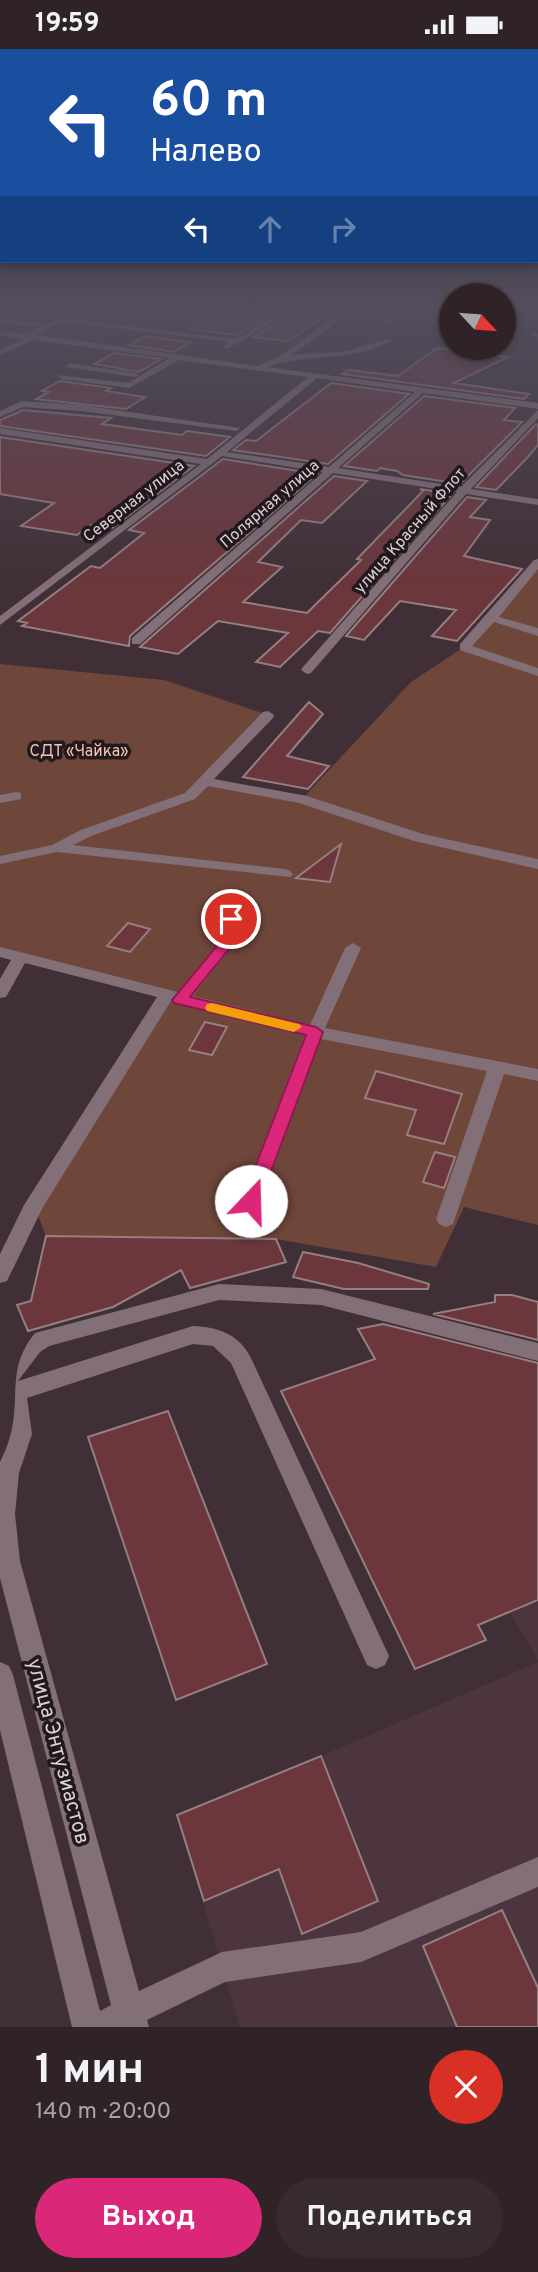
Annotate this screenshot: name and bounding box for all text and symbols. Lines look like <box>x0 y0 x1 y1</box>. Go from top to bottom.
text: 19:59 <box>35 8 100 41</box>
text: 60 m <box>150 72 268 134</box>
icon: left <box>35 77 126 168</box>
text: Налево <box>150 133 262 173</box>
icon: left <box>178 210 216 248</box>
icon: ahead <box>251 210 289 248</box>
icon: right <box>324 210 362 248</box>
north arrow <box>439 283 516 361</box>
map controls <box>439 283 516 360</box>
street label: Северная улица <box>80 456 189 547</box>
street label: Полярная улица <box>217 456 324 553</box>
street label: улица Красный Флот <box>350 464 471 598</box>
park label: СДТ «Чайка» <box>30 742 128 762</box>
pin <box>201 889 261 949</box>
icon: arrive <box>212 900 250 938</box>
position arrow <box>214 1164 288 1238</box>
street label: улица Энтузиастов <box>20 1656 95 1847</box>
text: 1 мин <box>35 2045 144 2098</box>
button: close <box>429 2050 503 2124</box>
text: 140 m · 20:00 <box>35 2098 171 2127</box>
button: Выход <box>35 2178 262 2258</box>
button: Поделиться <box>276 2178 503 2258</box>

